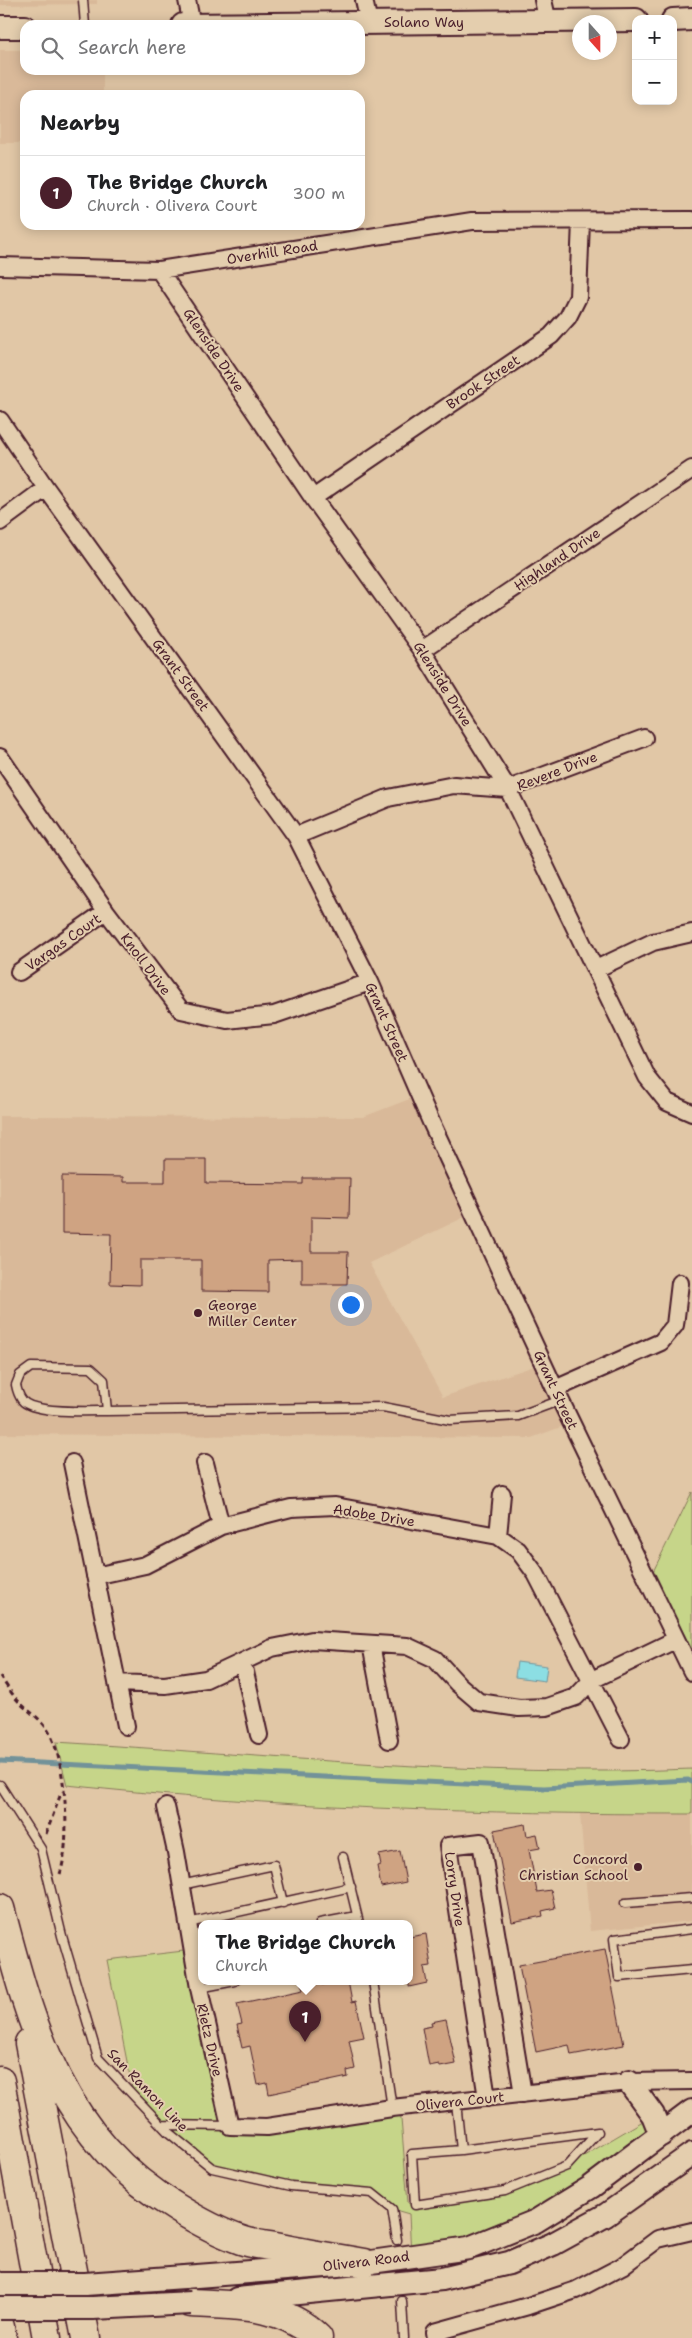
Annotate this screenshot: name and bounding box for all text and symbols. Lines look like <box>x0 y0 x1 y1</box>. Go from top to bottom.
street label: Solano Way <box>384 13 464 31</box>
north arrow <box>572 15 617 60</box>
map controls <box>632 15 677 105</box>
button: + <box>632 15 677 60</box>
search box <box>20 20 365 75</box>
icon: search <box>38 34 66 62</box>
text: Search here <box>78 35 187 60</box>
button: − <box>632 60 677 105</box>
text: Nearby <box>40 109 120 137</box>
text: The Bridge Church <box>87 170 268 195</box>
text: 1 <box>52 183 60 204</box>
text: 300 m <box>293 183 345 204</box>
text: Church · Olivera Court <box>87 195 257 216</box>
street label: Overhill Road <box>225 236 319 268</box>
street label: Glenside Drive <box>179 305 249 395</box>
street label: Brook Street <box>443 351 523 413</box>
street label: Highland Drive <box>510 523 604 595</box>
street label: Grant Street <box>149 635 213 715</box>
street label: Glenside Drive <box>410 638 476 730</box>
street label: Revere Drive <box>514 747 600 795</box>
street label: Vargas Court <box>21 909 105 975</box>
street label: Knoll Drive <box>117 929 175 999</box>
street label: Grant Street <box>361 979 413 1065</box>
your location <box>338 1292 364 1318</box>
place label: George Miller Center <box>208 1296 297 1330</box>
marker: George Miller Center <box>192 1307 204 1319</box>
street label: Grant Street <box>530 1347 582 1433</box>
street label: Adobe Drive <box>332 1500 416 1530</box>
street label: Lorry Drive <box>441 1850 469 1928</box>
place label: Concord Christian School <box>519 1850 629 1884</box>
marker: Concord Christian School <box>632 1861 644 1873</box>
popup <box>198 1920 413 1985</box>
text: The Bridge Church <box>215 1930 396 1955</box>
text: Church <box>215 1955 268 1976</box>
pin: 1 <box>289 2001 321 2042</box>
street label: Rietz Drive <box>193 2002 227 2078</box>
street label: San Ramon Line <box>104 2045 192 2136</box>
street label: Olivera Court <box>415 2087 505 2115</box>
street label: Olivera Road <box>321 2247 411 2275</box>

